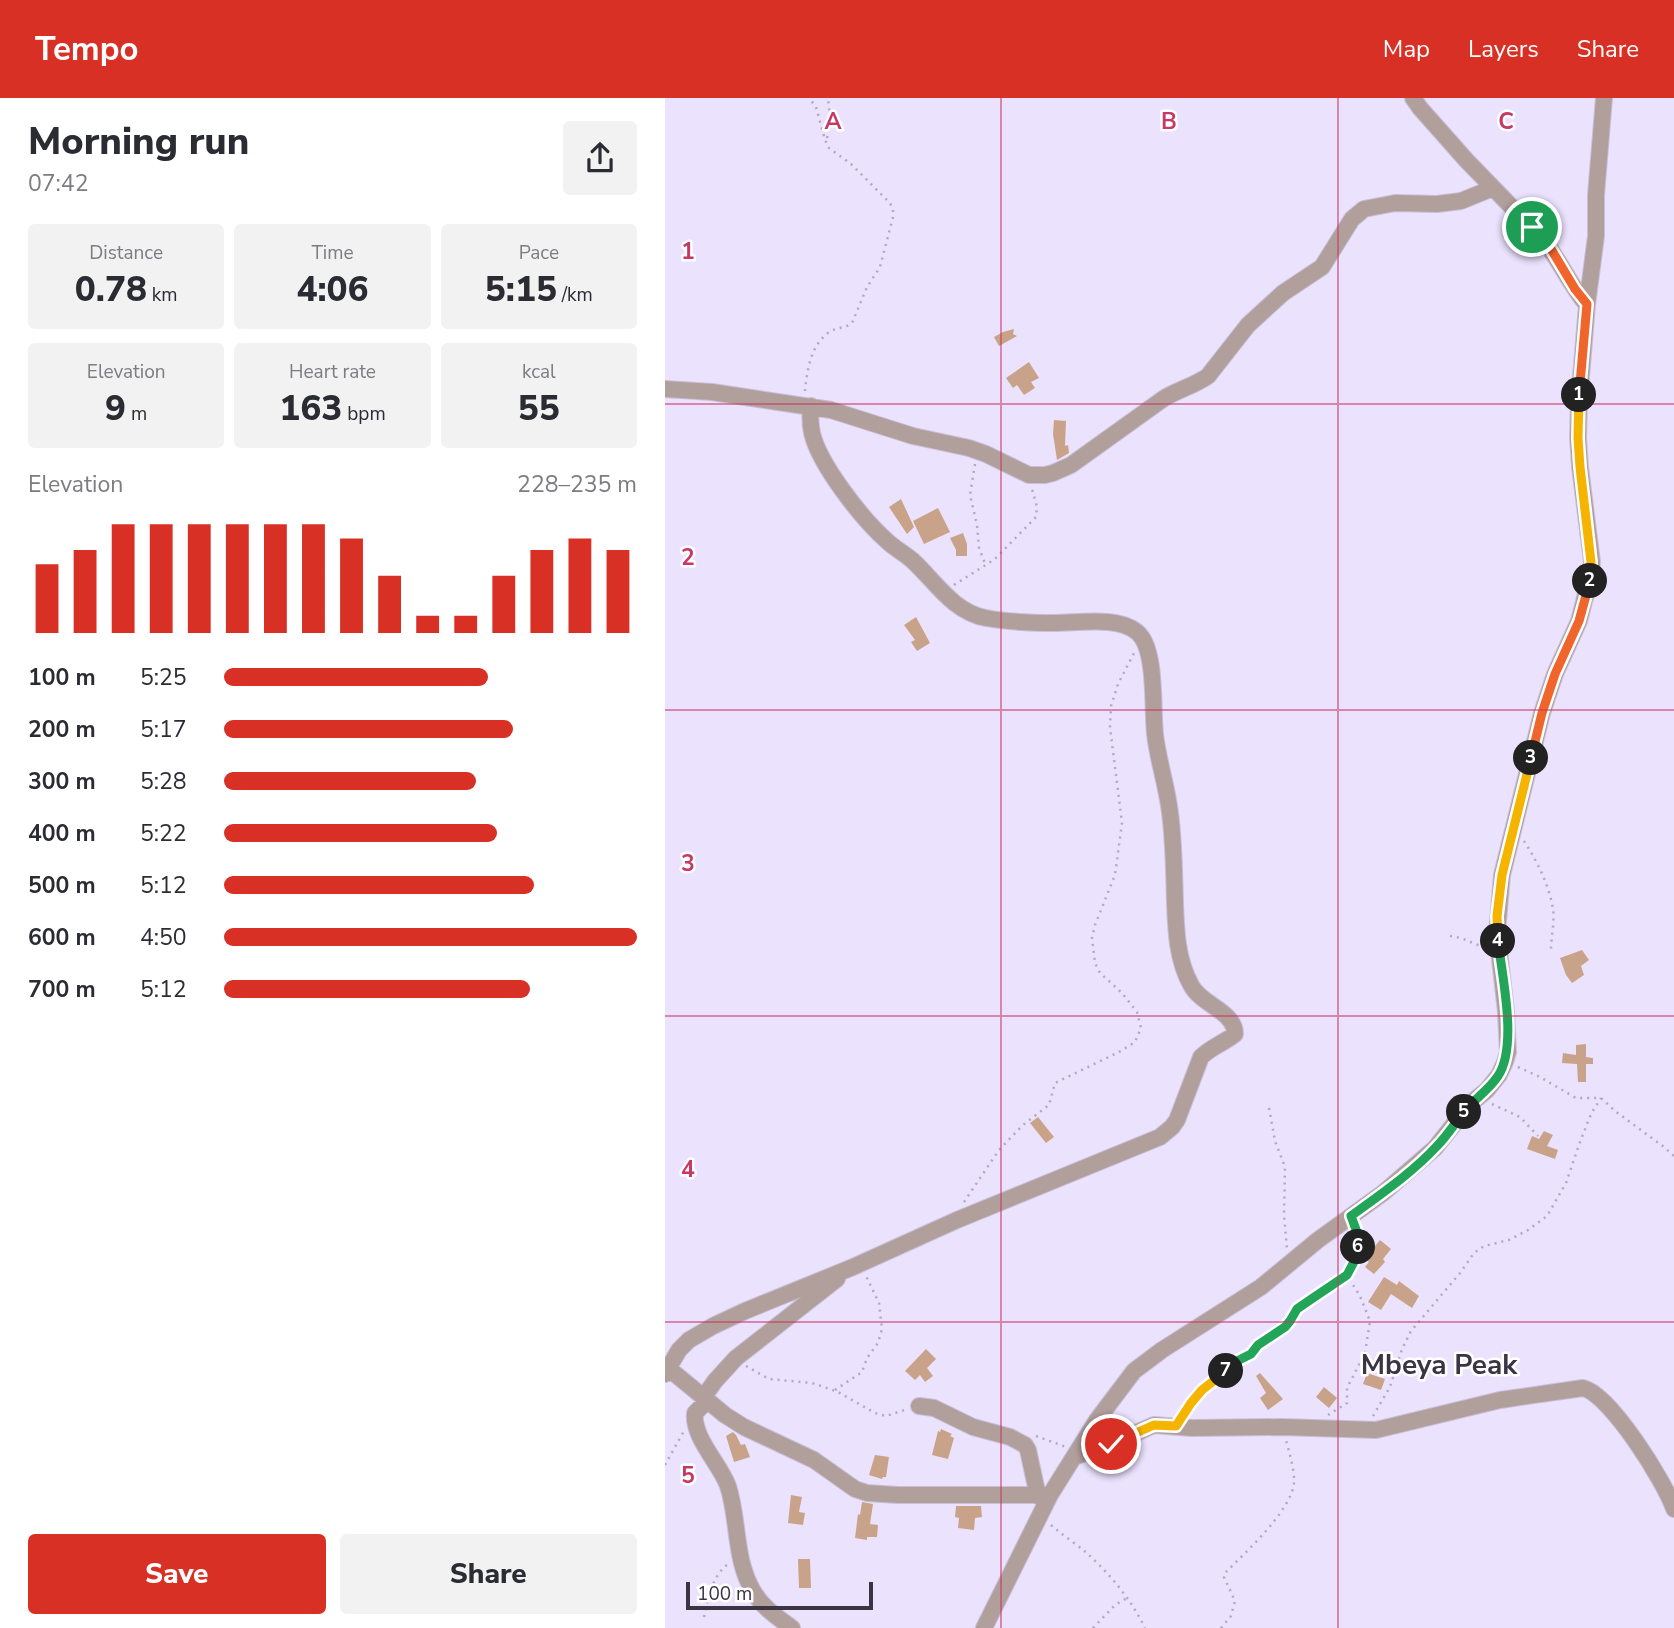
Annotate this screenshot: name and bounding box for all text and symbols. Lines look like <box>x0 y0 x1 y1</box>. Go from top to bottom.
text: Tempo <box>35 27 139 72</box>
text: Map <box>1383 33 1430 65</box>
text: Layers <box>1468 33 1539 65</box>
text: Share <box>1577 33 1639 65</box>
text: A <box>824 106 842 137</box>
text: B <box>1161 106 1177 137</box>
text: C <box>1498 106 1514 137</box>
text: Morning run <box>28 116 249 167</box>
button: share <box>563 121 637 195</box>
text: 07:42 <box>28 168 88 199</box>
pin <box>1502 197 1562 257</box>
icon: arrive <box>1513 208 1551 246</box>
text: 1 <box>681 236 695 267</box>
text: Distance <box>89 240 163 266</box>
text: Time <box>311 240 354 266</box>
text: Pace <box>519 240 559 266</box>
text: 0.78 <box>75 266 147 313</box>
text: 4:06 <box>296 266 369 313</box>
text: 5:15 <box>485 266 557 313</box>
text: km <box>147 282 178 308</box>
text: /km <box>557 282 593 308</box>
text: Elevation <box>87 359 166 385</box>
text: Heart rate <box>289 359 376 385</box>
text: kcal <box>522 359 556 385</box>
pin: 1 <box>1562 378 1597 412</box>
text: 1 <box>1573 381 1584 407</box>
text: 9 <box>105 385 126 432</box>
text: 163 <box>279 385 342 432</box>
text: 55 <box>518 385 560 432</box>
text: m <box>126 401 147 427</box>
text: bpm <box>342 401 386 427</box>
text: Elevation <box>28 469 123 500</box>
text: 228–235 m <box>517 469 637 500</box>
text: 2 <box>681 542 695 573</box>
pin: 2 <box>1573 564 1607 598</box>
text: 2 <box>1584 567 1595 593</box>
text: 100 m <box>28 662 96 693</box>
text: 5:25 <box>140 662 187 693</box>
text: 200 m <box>28 714 96 745</box>
text: 5:17 <box>140 714 187 745</box>
pin: 3 <box>1513 740 1549 776</box>
text: 3 <box>1525 744 1536 770</box>
text: 300 m <box>28 766 96 797</box>
text: 5:28 <box>140 766 187 797</box>
text: 400 m <box>28 818 96 849</box>
text: 5:22 <box>140 818 187 849</box>
text: 3 <box>681 848 695 879</box>
text: 500 m <box>28 870 96 901</box>
text: 5:12 <box>140 870 187 901</box>
text: 600 m <box>28 922 96 953</box>
text: 4:50 <box>140 922 187 953</box>
pin: 4 <box>1481 924 1515 958</box>
text: 4 <box>1492 927 1503 953</box>
text: 700 m <box>28 974 96 1005</box>
text: 5:12 <box>140 974 187 1005</box>
pin: 5 <box>1447 1094 1481 1130</box>
text: 5 <box>1458 1098 1469 1124</box>
text: 4 <box>681 1154 695 1185</box>
pin: 6 <box>1341 1230 1375 1264</box>
text: 6 <box>1352 1233 1363 1259</box>
district label: Mbeya Peak <box>1361 1346 1518 1384</box>
pin: 7 <box>1209 1354 1243 1388</box>
text: 7 <box>1220 1357 1231 1383</box>
pin <box>1081 1414 1141 1474</box>
icon: check <box>1092 1425 1130 1463</box>
text: 5 <box>681 1460 695 1491</box>
button: Save <box>28 1534 326 1614</box>
button: Share <box>340 1534 637 1614</box>
scale bar <box>686 1579 873 1611</box>
text: 100 m <box>697 1581 752 1607</box>

